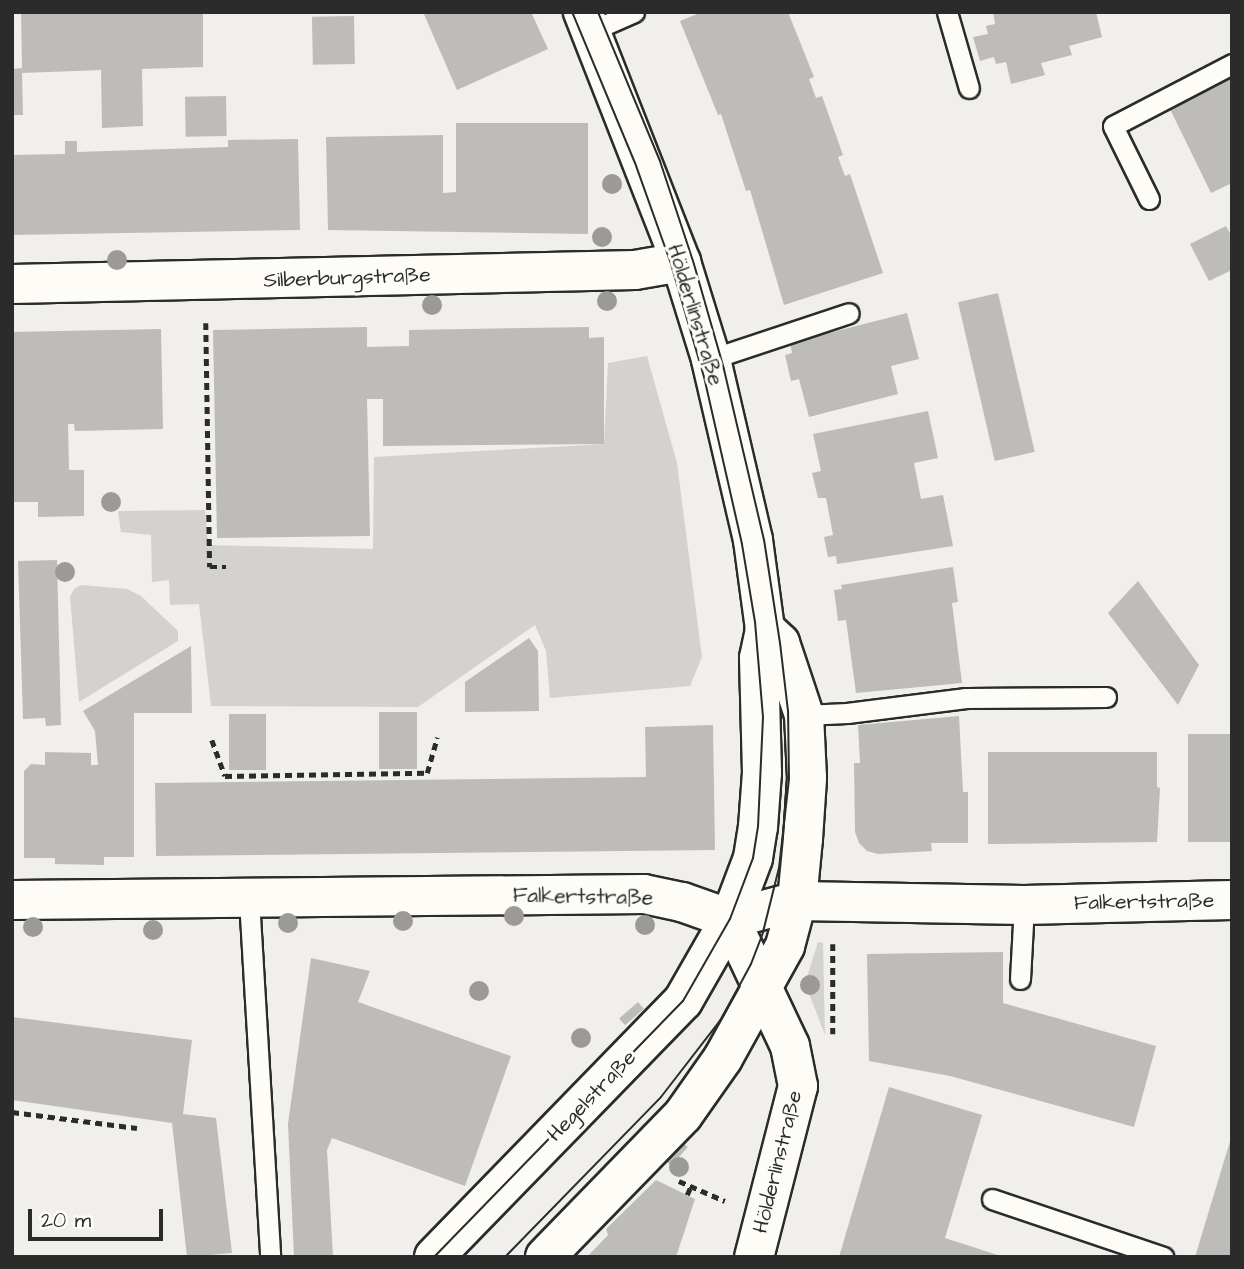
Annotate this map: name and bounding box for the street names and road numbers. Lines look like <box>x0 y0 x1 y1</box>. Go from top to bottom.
street label: Hölderlinstraße <box>662 241 728 389</box>
street label: Silberburgstraße <box>263 262 431 294</box>
street label: Falkertstraße <box>513 883 653 911</box>
street label: Falkertstraße <box>1074 888 1214 916</box>
street label: Hegelstraße <box>542 1045 642 1147</box>
street label: Hölderlinstraße <box>748 1088 808 1236</box>

